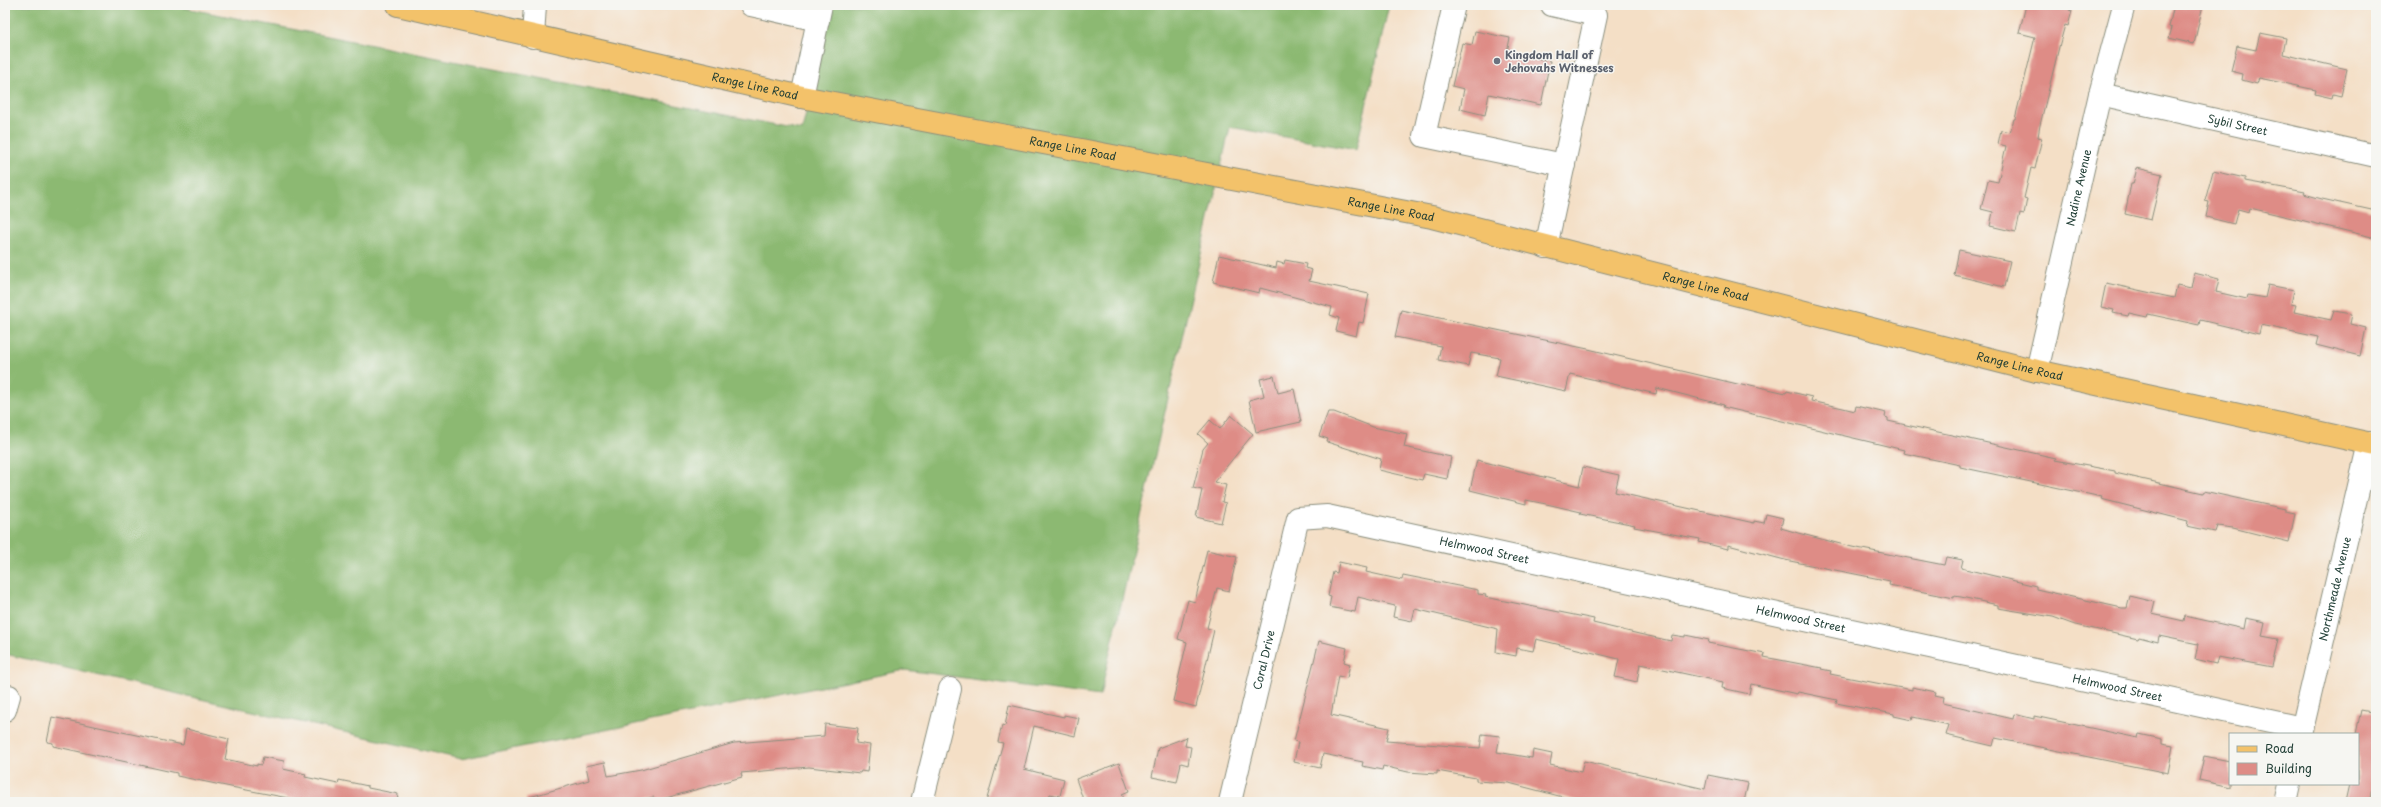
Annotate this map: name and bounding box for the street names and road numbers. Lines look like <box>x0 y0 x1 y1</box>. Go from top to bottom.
street label: Range Line Road <box>710 68 800 104</box>
street label: Sybil Street <box>2206 109 2270 139</box>
street label: Range Line Road <box>1028 131 1118 165</box>
street label: Nadine Avenue <box>2061 147 2095 228</box>
street label: Range Line Road <box>1346 192 1436 225</box>
street label: Range Line Road <box>1661 267 1751 305</box>
street label: Range Line Road <box>1975 347 2065 384</box>
street label: Helmwood Street <box>1438 532 1531 568</box>
street label: Northmeade Avenue <box>2314 534 2355 643</box>
street label: Helmwood Street <box>1755 601 1848 637</box>
street label: Coral Drive <box>1248 628 1279 691</box>
street label: Helmwood Street <box>2071 669 2164 705</box>

